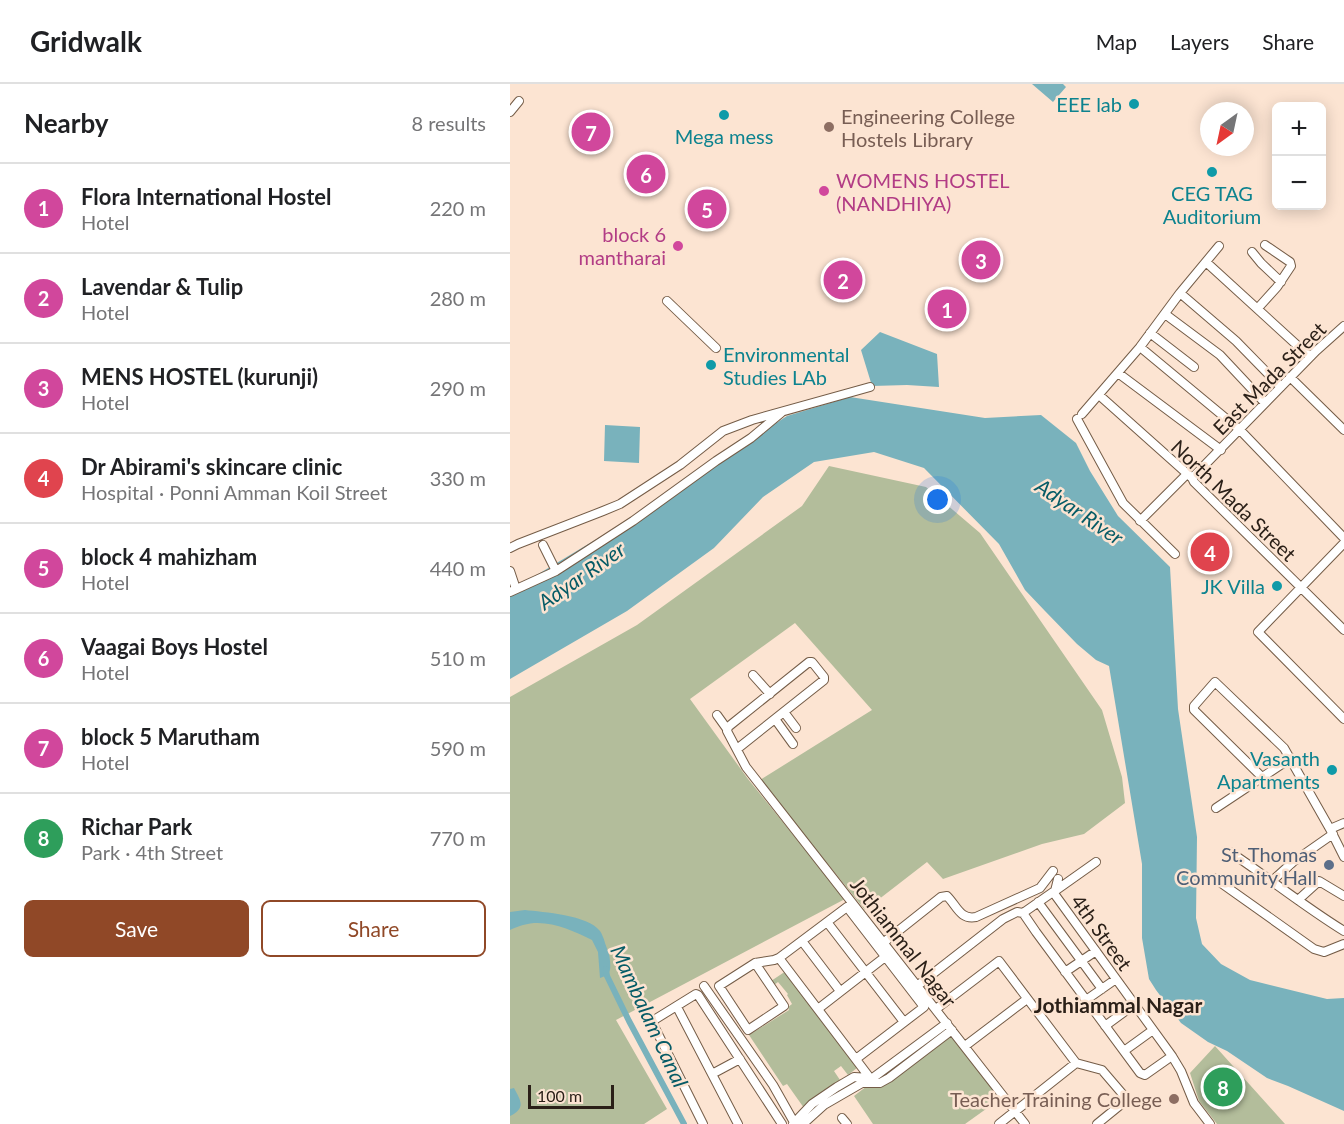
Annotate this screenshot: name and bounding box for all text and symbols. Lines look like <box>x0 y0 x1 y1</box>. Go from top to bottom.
text: Gridwalk <box>30 24 142 58</box>
text: Map <box>1096 29 1137 54</box>
text: Layers <box>1170 29 1229 54</box>
text: Share <box>1262 29 1314 54</box>
place label: EEE lab <box>1056 92 1122 116</box>
marker: EEE lab <box>1127 97 1141 111</box>
north arrow <box>1200 102 1254 156</box>
map controls <box>1272 102 1326 210</box>
button: + <box>1272 102 1326 156</box>
place label: Engineering College Hostels Library <box>841 104 1015 151</box>
text: Nearby <box>24 107 109 139</box>
marker: Mega mess <box>717 108 731 122</box>
pin: 7 <box>572 110 610 154</box>
text: 8 results <box>411 111 486 135</box>
marker: Engineering College Hostels Library <box>822 120 836 134</box>
place label: Mega mess <box>675 124 773 148</box>
pin: 6 <box>626 152 666 196</box>
button: − <box>1272 156 1326 210</box>
marker: CEG TAG Auditorium <box>1205 165 1219 179</box>
place label: WOMENS HOSTEL (NANDHIYA) <box>836 168 1010 215</box>
place label: CEG TAG Auditorium <box>1163 181 1261 228</box>
text: Flora International Hostel <box>81 183 331 210</box>
marker: WOMENS HOSTEL (NANDHIYA) <box>817 184 831 198</box>
pin: 5 <box>688 186 726 232</box>
text: 1 <box>38 196 49 220</box>
text: 220 m <box>430 196 486 220</box>
text: Hotel <box>81 210 130 234</box>
place label: block 6 mantharai <box>578 222 666 269</box>
pin: 3 <box>962 238 1000 282</box>
marker: block 6 mantharai <box>671 239 685 253</box>
pin: 2 <box>824 258 862 302</box>
text: Lavendar & Tulip <box>81 273 243 300</box>
text: 2 <box>38 286 49 310</box>
text: 280 m <box>430 286 486 310</box>
pin: 1 <box>928 286 966 332</box>
text: Hotel <box>81 300 130 324</box>
street label: East Mada Street <box>1208 317 1330 439</box>
place label: Environmental Studies LAb <box>723 342 850 389</box>
marker: Environmental Studies LAb <box>704 358 718 372</box>
text: MENS HOSTEL (kurunji) <box>81 363 318 390</box>
text: 3 <box>38 376 49 400</box>
text: 290 m <box>430 376 486 400</box>
text: Hotel <box>81 390 130 414</box>
street label: North Mada Street <box>1167 434 1301 566</box>
text: Dr Abirami's skincare clinic <box>81 453 342 480</box>
text: 4 <box>38 466 49 490</box>
text: 330 m <box>430 466 486 490</box>
water label: Adyar River <box>1031 472 1129 550</box>
text: Hospital · Ponni Amman Koil Street <box>81 480 387 504</box>
your location <box>923 485 952 514</box>
pin: 4 <box>1190 530 1230 574</box>
water label: Adyar River <box>532 536 630 615</box>
text: block 4 mahizham <box>81 543 257 570</box>
text: 5 <box>38 556 49 580</box>
text: 440 m <box>430 556 486 580</box>
text: Hotel <box>81 570 130 594</box>
place label: JK Villa <box>1201 574 1265 598</box>
marker: JK Villa <box>1270 579 1284 593</box>
text: Vaagai Boys Hostel <box>81 633 268 660</box>
text: 6 <box>38 646 49 670</box>
text: 510 m <box>430 646 486 670</box>
text: Hotel <box>81 660 130 684</box>
text: block 5 Marutham <box>81 723 260 750</box>
text: 7 <box>38 736 49 760</box>
text: 590 m <box>430 736 486 760</box>
place label: Vasanth Apartments <box>1217 746 1320 793</box>
text: Hotel <box>81 750 130 774</box>
marker: Vasanth Apartments <box>1325 763 1339 777</box>
text: Richar Park <box>81 813 192 840</box>
text: 8 <box>38 826 49 850</box>
text: 770 m <box>430 826 486 850</box>
text: Park · 4th Street <box>81 840 223 864</box>
place label: St. Thomas Community Hall <box>1176 842 1317 889</box>
marker: St. Thomas Community Hall <box>1322 858 1336 872</box>
street label: Jothiammal Nagar <box>846 873 962 1012</box>
street label: 4th Street <box>1067 889 1137 975</box>
button: Save <box>24 900 249 957</box>
button: Share <box>261 900 486 957</box>
water label: Mambalam Canal <box>606 941 694 1091</box>
district label: Jothiammal Nagar <box>1034 992 1202 1017</box>
pin: 8 <box>1204 1064 1242 1110</box>
scale bar <box>528 1082 614 1110</box>
text: 100 m <box>537 1086 582 1105</box>
place label: Teacher Training College <box>950 1087 1162 1111</box>
marker: Teacher Training College <box>1167 1092 1181 1106</box>

